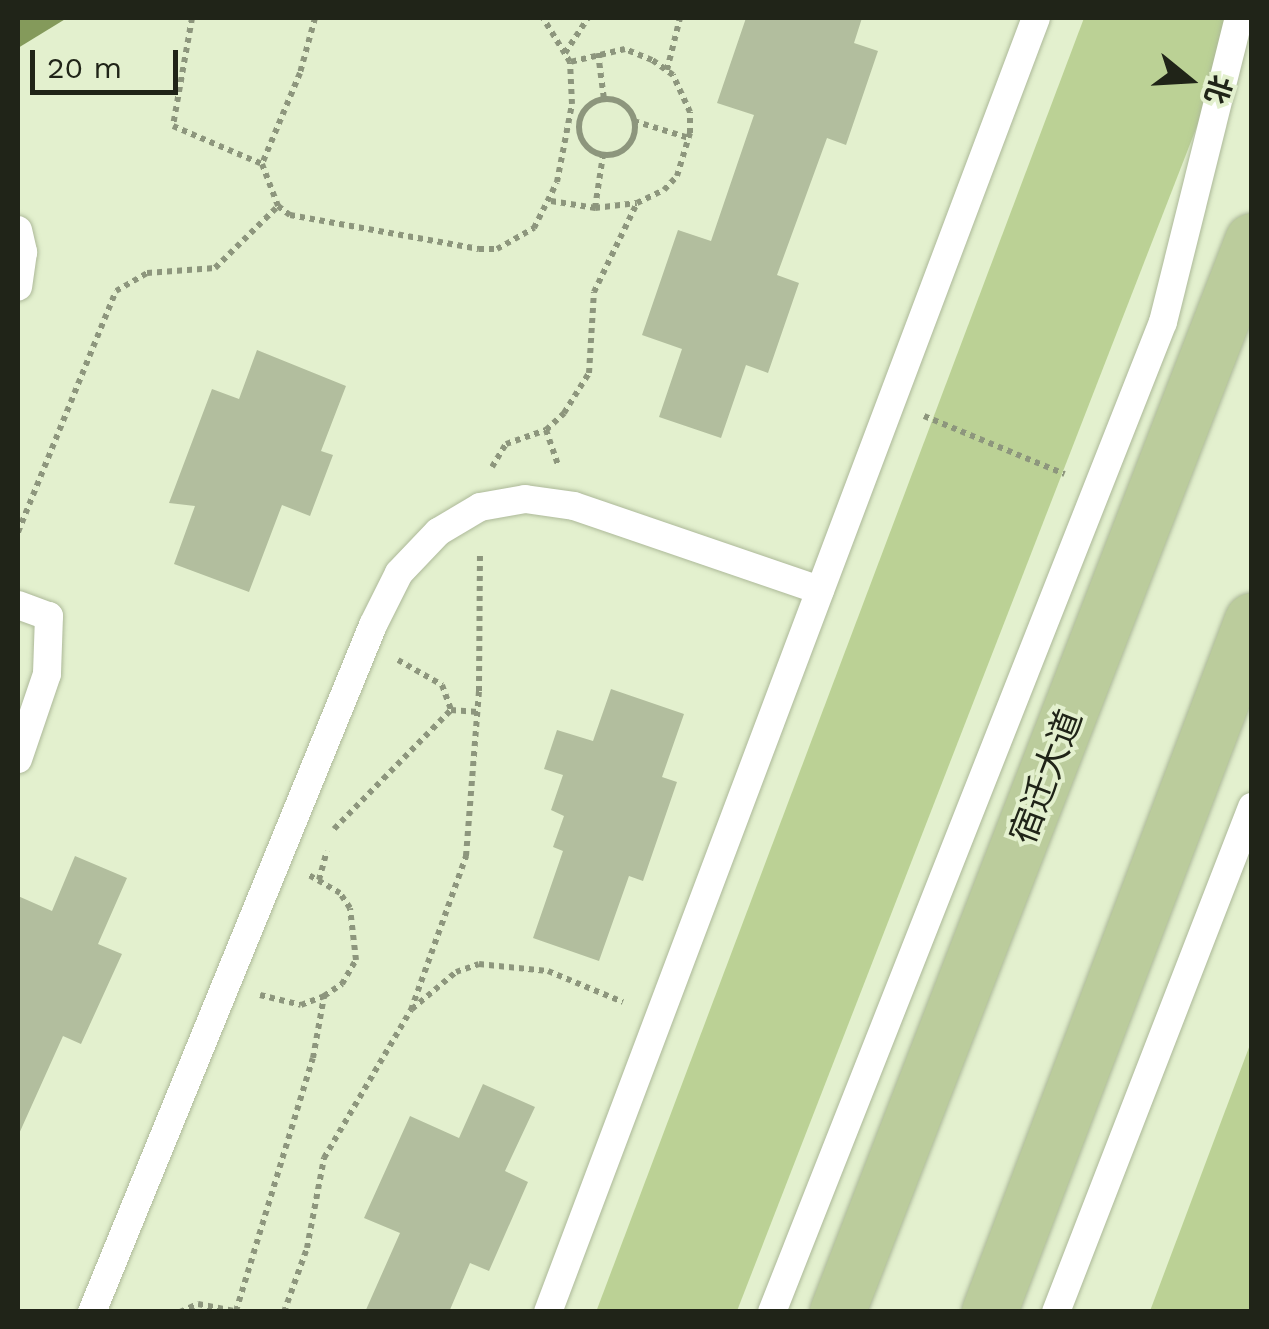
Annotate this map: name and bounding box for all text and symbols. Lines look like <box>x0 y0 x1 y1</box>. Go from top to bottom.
scale bar <box>35 30 182 92</box>
north arrow <box>1139 30 1239 130</box>
text: 20 m <box>47 50 122 85</box>
text: 北 <box>1198 71 1238 108</box>
street label: 宿迁大道 <box>1001 704 1091 850</box>

